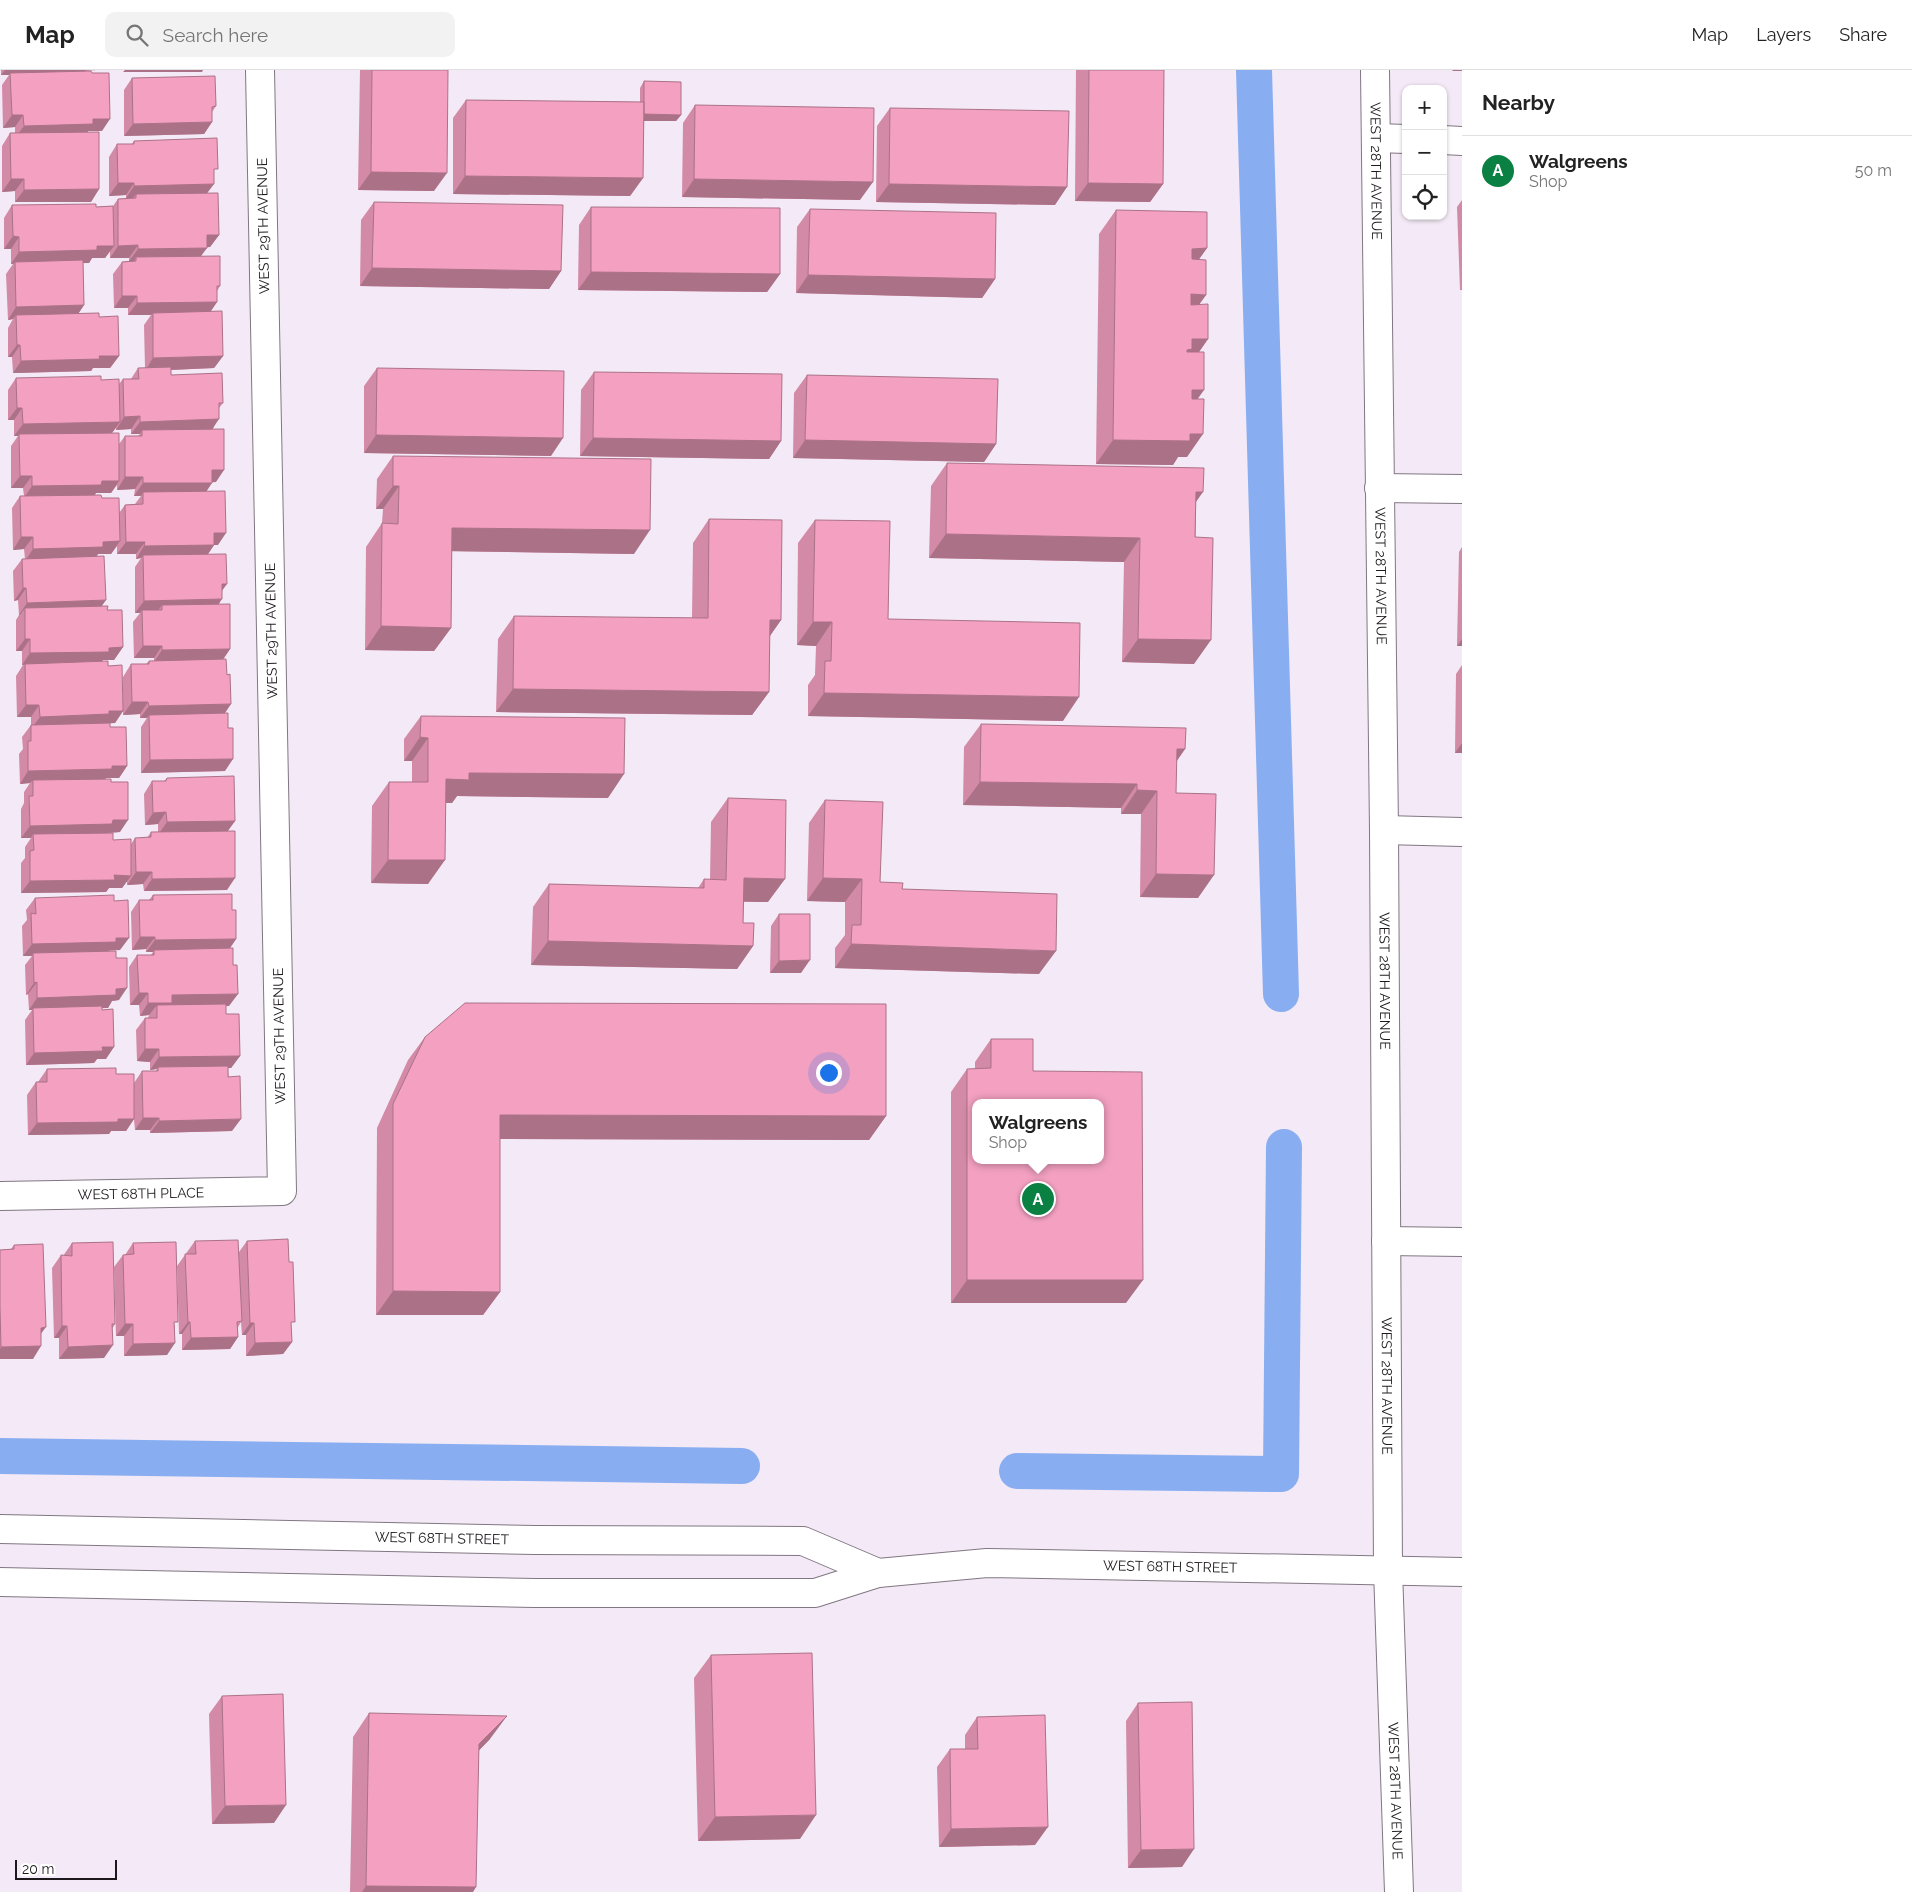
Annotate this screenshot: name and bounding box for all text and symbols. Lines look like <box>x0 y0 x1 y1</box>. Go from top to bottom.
search box <box>105 12 455 57</box>
text: Map <box>25 20 75 49</box>
icon: search <box>123 21 151 49</box>
text: Search here <box>163 24 268 46</box>
text: Map <box>1692 24 1728 45</box>
text: Layers <box>1756 24 1811 45</box>
text: Share <box>1839 24 1887 45</box>
map controls <box>1402 85 1447 220</box>
button: + <box>1402 85 1447 130</box>
text: Nearby <box>1482 90 1555 115</box>
street label: WEST 28TH AVENUE <box>1367 102 1385 240</box>
button: − <box>1402 130 1447 175</box>
text: Walgreens <box>1529 150 1628 172</box>
street label: WEST 29TH AVENUE <box>254 158 272 294</box>
text: A <box>1493 161 1503 180</box>
text: 50 m <box>1855 161 1892 180</box>
text: Shop <box>1529 172 1567 191</box>
button: locate <box>1402 175 1447 220</box>
street label: WEST 28TH AVENUE <box>1372 507 1390 645</box>
street label: WEST 29TH AVENUE <box>262 563 280 699</box>
street label: WEST 28TH AVENUE <box>1376 912 1393 1050</box>
street label: WEST 29TH AVENUE <box>270 968 288 1104</box>
your location <box>816 1060 842 1086</box>
popup <box>972 1099 1104 1164</box>
text: Walgreens <box>989 1111 1087 1133</box>
text: Shop <box>989 1133 1027 1152</box>
pin: A <box>1022 1180 1054 1218</box>
street label: WEST 68TH PLACE <box>78 1184 204 1203</box>
street label: WEST 28TH AVENUE <box>1379 1317 1395 1455</box>
street label: WEST 68TH STREET <box>375 1529 510 1547</box>
street label: WEST 68TH STREET <box>1103 1557 1238 1576</box>
street label: WEST 28TH AVENUE <box>1385 1722 1406 1860</box>
scale bar <box>15 1857 118 1880</box>
text: 20 m <box>22 1861 54 1877</box>

